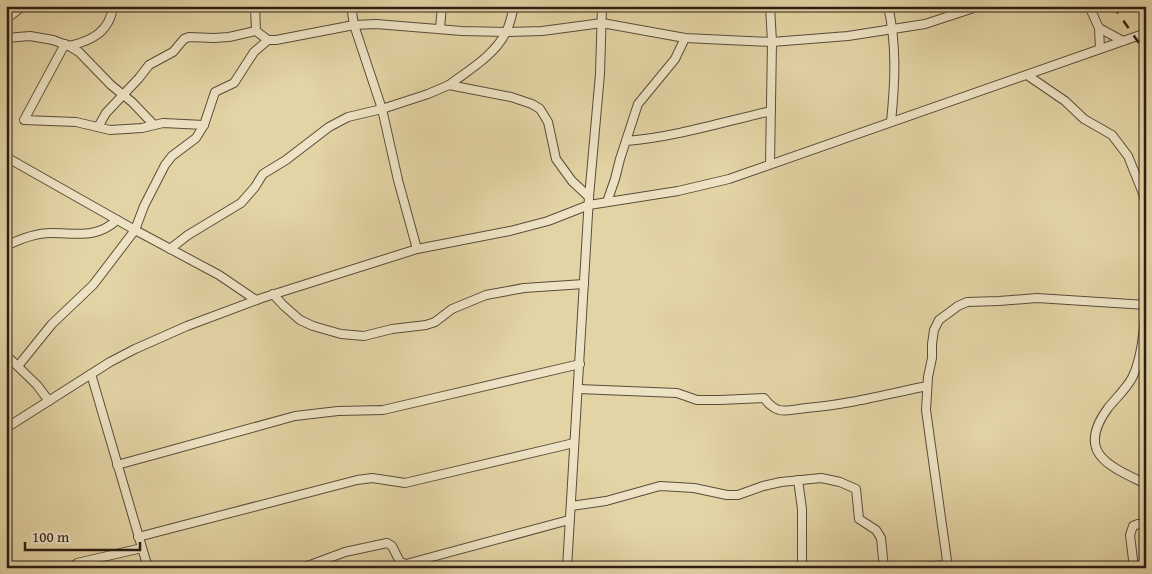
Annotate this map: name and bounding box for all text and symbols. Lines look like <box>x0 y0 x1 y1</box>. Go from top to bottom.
scale bar <box>25 519 140 551</box>
text: 100 m <box>32 526 70 547</box>

